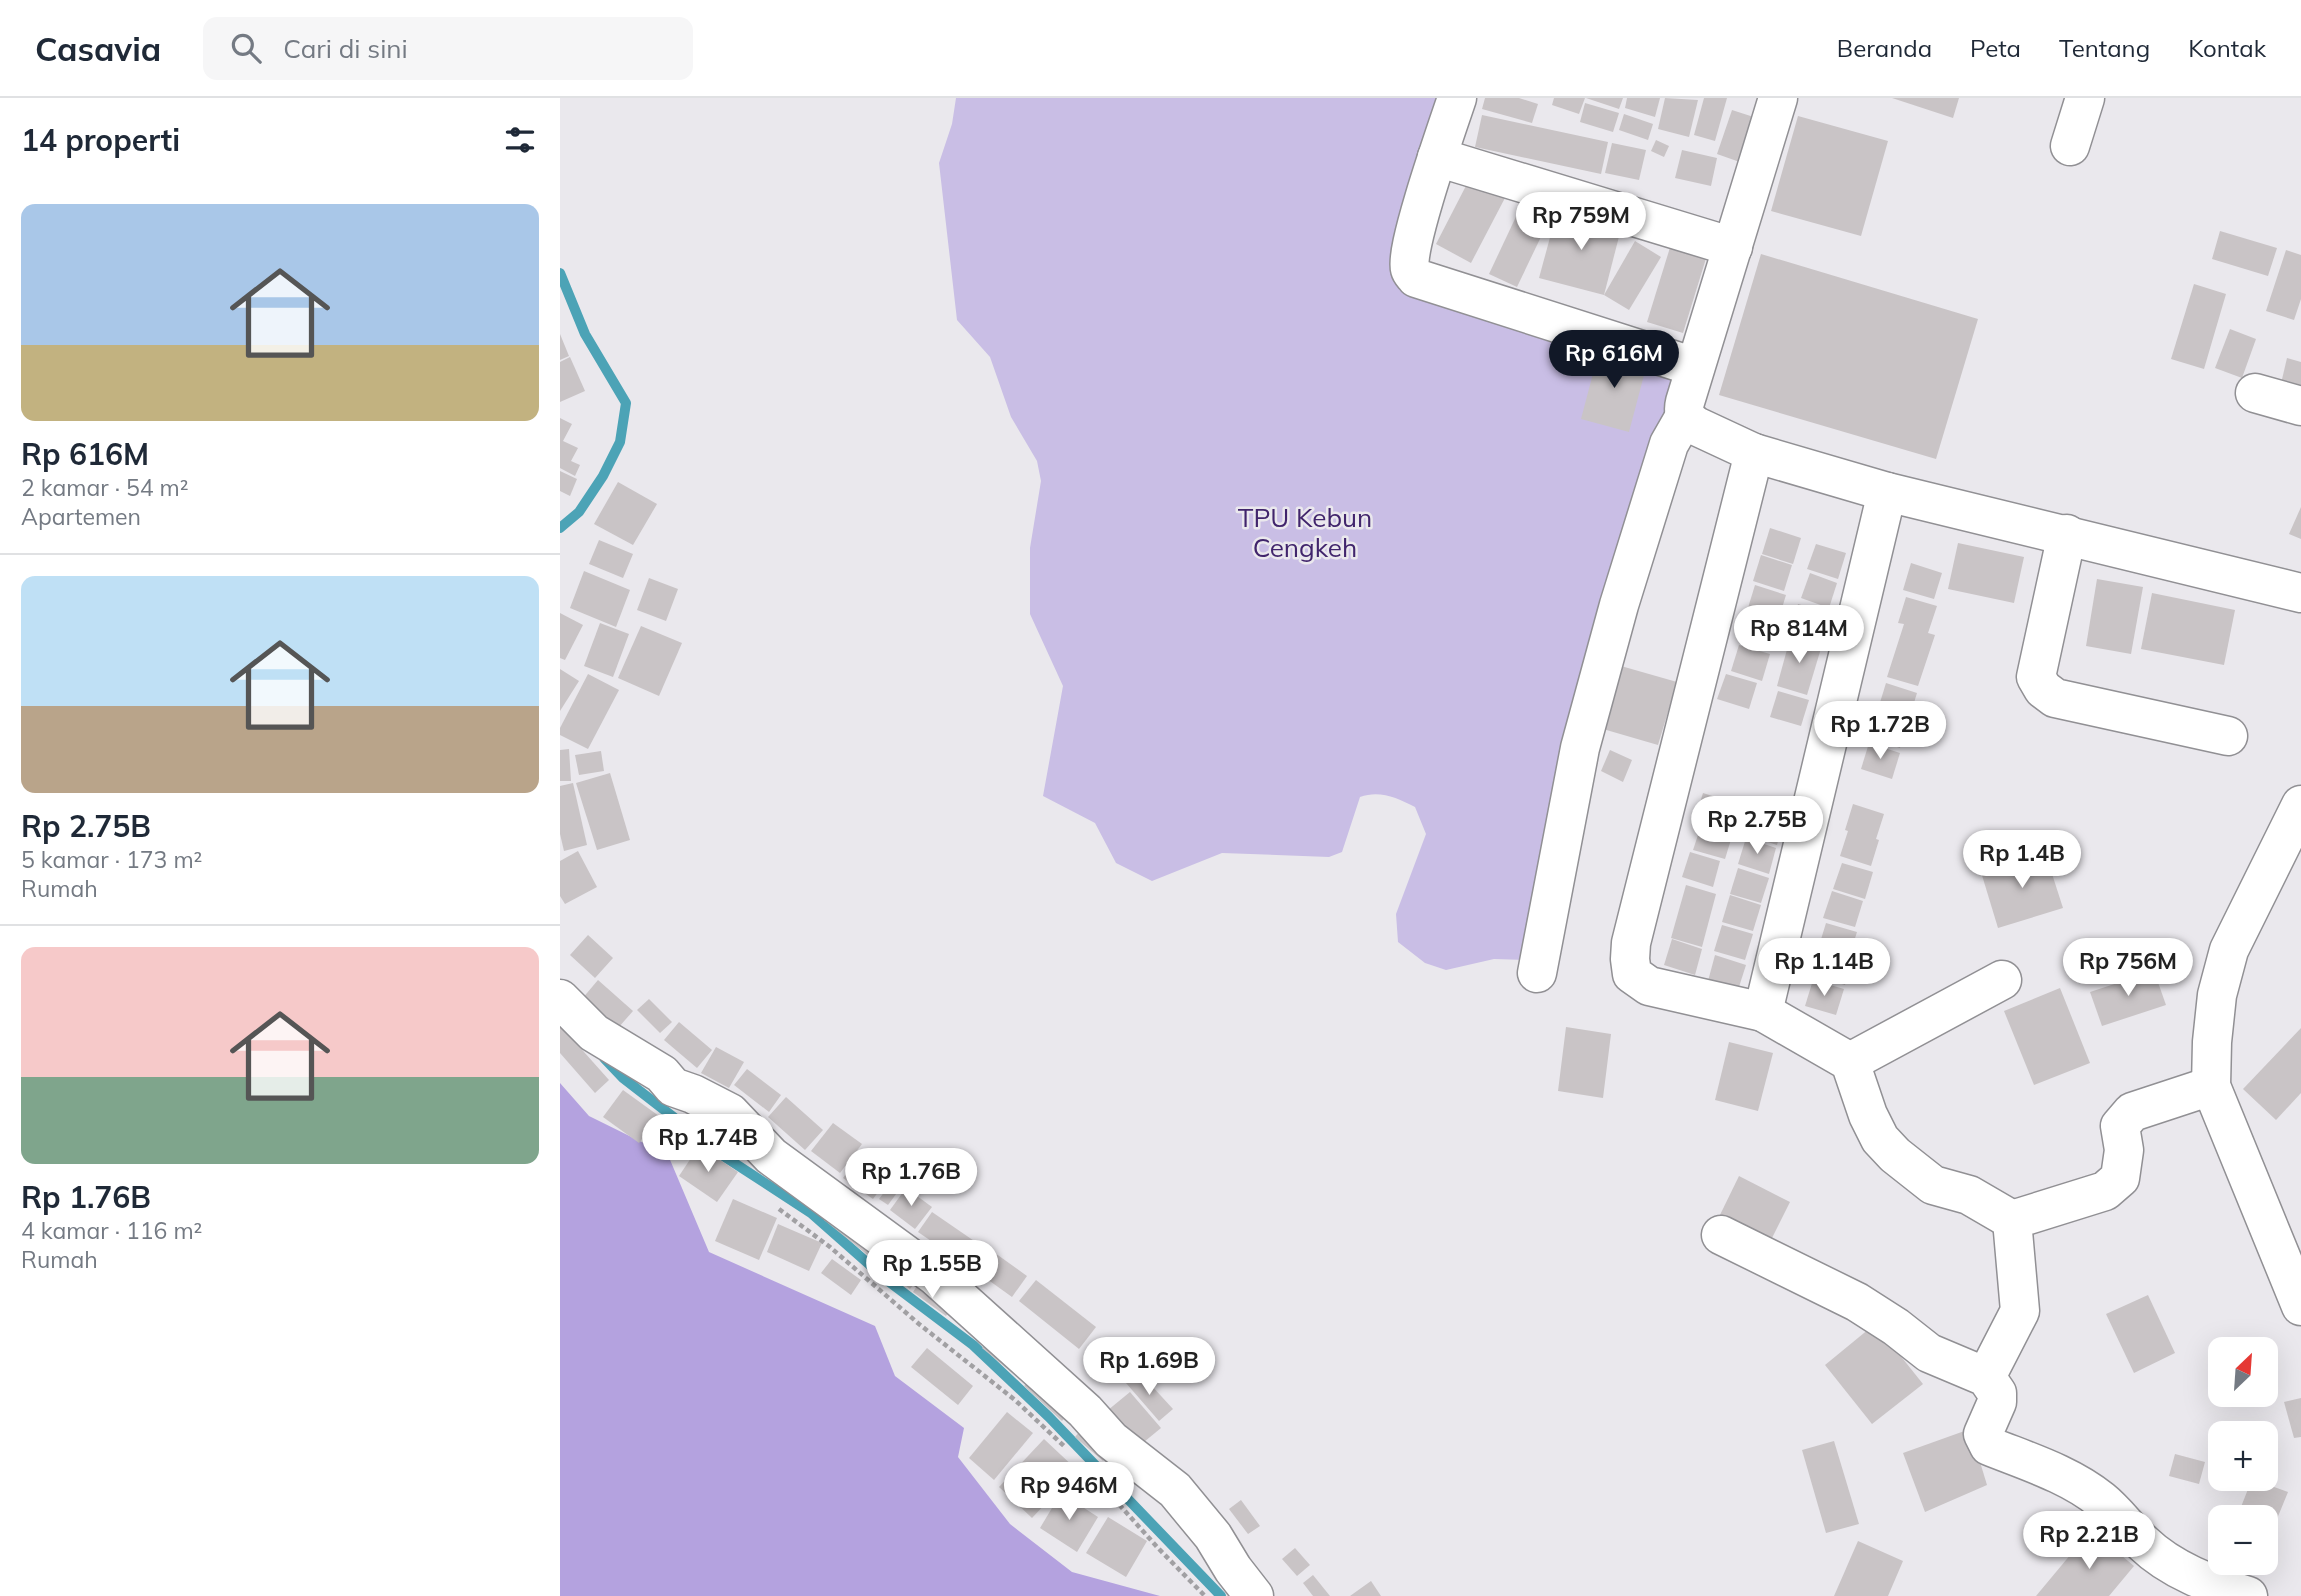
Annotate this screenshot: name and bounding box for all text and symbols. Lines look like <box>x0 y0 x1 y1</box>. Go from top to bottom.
search box <box>203 17 693 80</box>
text: Casavia <box>35 28 161 69</box>
icon: search <box>227 29 265 67</box>
text: Cari di sini <box>283 32 408 65</box>
text: Beranda <box>1837 33 1932 63</box>
text: Peta <box>1970 33 2021 63</box>
text: Tentang <box>2059 33 2150 63</box>
text: Kontak <box>2188 33 2266 63</box>
text: 14 properti <box>21 121 180 159</box>
icon: filters <box>501 121 539 159</box>
pin: Rp 759M <box>1516 192 1646 252</box>
text: Rp 759M <box>1532 200 1630 229</box>
icon: home <box>217 250 343 376</box>
pin: Rp 616M <box>1549 330 1679 390</box>
text: Rp 616M <box>1565 338 1663 367</box>
text: Rp 616M <box>21 435 149 473</box>
text: 2 kamar · 54 m² <box>21 473 189 502</box>
park label: TPU Kebun Cengkeh <box>1238 501 1372 564</box>
text: Apartemen <box>21 502 141 531</box>
pin: Rp 814M <box>1734 606 1864 665</box>
text: Rp 814M <box>1750 613 1848 642</box>
icon: home <box>217 622 343 748</box>
pin: Rp 1.72B <box>1808 702 1952 761</box>
text: Rp 1.72B <box>1830 709 1930 738</box>
pin: Rp 2.75B <box>1685 796 1829 856</box>
text: Rp 2.75B <box>1707 804 1807 833</box>
text: Rp 2.75B <box>21 807 151 845</box>
pin: Rp 1.4B <box>1957 830 2087 890</box>
text: Rp 1.4B <box>1979 838 2065 867</box>
text: 5 kamar · 173 m² <box>21 845 202 874</box>
text: Rumah <box>21 874 98 903</box>
pin: Rp 1.14B <box>1752 939 1896 998</box>
pin: Rp 756M <box>2063 939 2193 998</box>
text: Rp 1.14B <box>1774 946 1874 975</box>
text: Rp 756M <box>2079 946 2177 975</box>
icon: home <box>217 993 343 1119</box>
pin: Rp 1.74B <box>636 1114 780 1174</box>
text: Rp 1.74B <box>658 1122 758 1151</box>
pin: Rp 1.76B <box>839 1148 983 1208</box>
text: Rp 1.76B <box>861 1156 961 1185</box>
text: Rp 1.76B <box>21 1178 151 1216</box>
text: 4 kamar · 116 m² <box>21 1216 202 1245</box>
pin: Rp 1.55B <box>860 1240 1004 1300</box>
text: Rumah <box>21 1245 98 1274</box>
text: Rp 1.55B <box>882 1248 982 1277</box>
north arrow <box>2208 1337 2278 1407</box>
map controls <box>2208 1337 2278 1575</box>
pin: Rp 1.69B <box>1077 1338 1221 1397</box>
text: Rp 1.69B <box>1099 1345 1199 1374</box>
button: + <box>2208 1421 2278 1491</box>
pin: Rp 946M <box>1004 1462 1134 1522</box>
text: Rp 946M <box>1020 1470 1118 1499</box>
button: − <box>2208 1505 2278 1575</box>
pin: Rp 2.21B <box>2017 1512 2161 1571</box>
text: Rp 2.21B <box>2039 1519 2139 1548</box>

